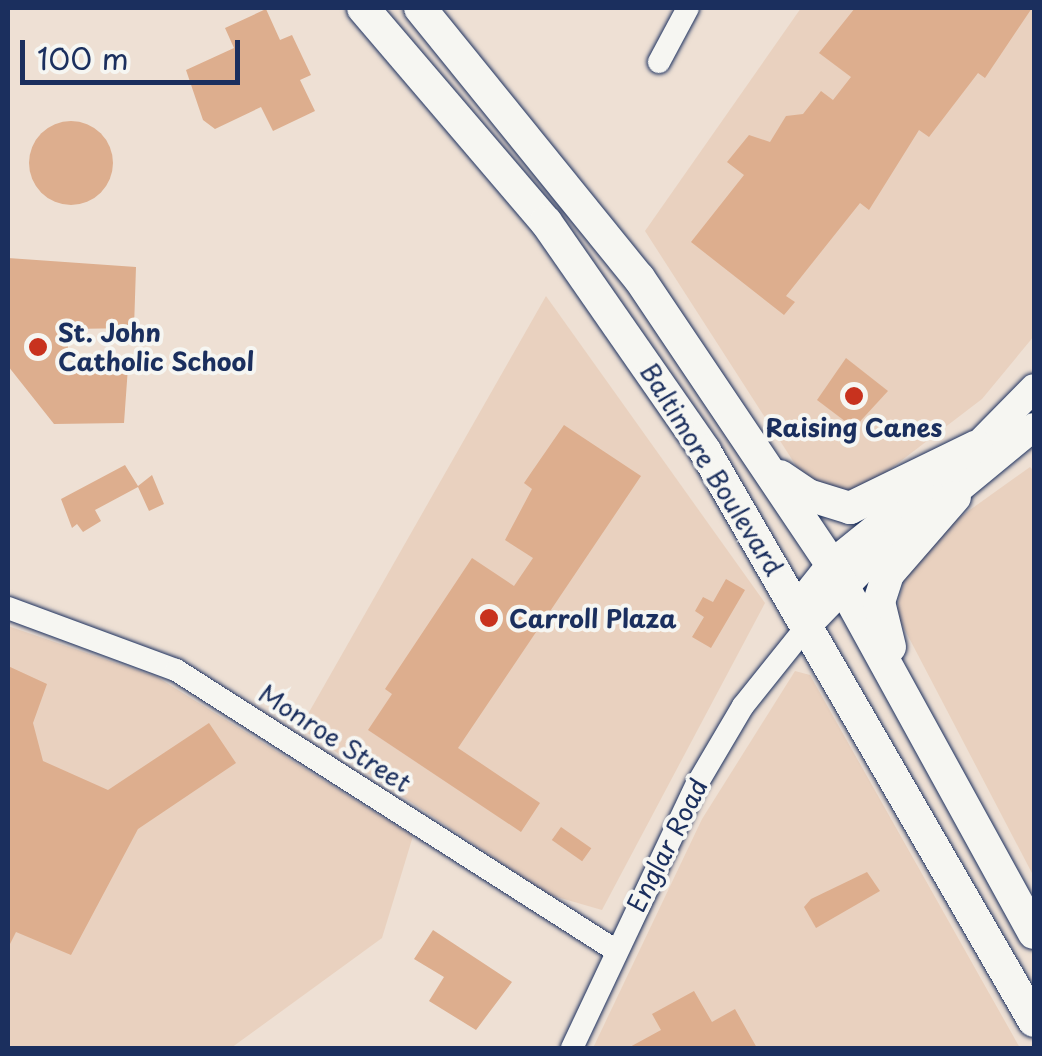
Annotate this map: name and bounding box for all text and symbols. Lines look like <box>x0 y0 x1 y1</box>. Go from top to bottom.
scale bar <box>25 20 245 82</box>
text: 100 m <box>37 35 129 80</box>
place label: St. John Catholic School <box>58 318 256 377</box>
marker: St. John Catholic School <box>27 336 49 358</box>
street label: Baltimore Boulevard <box>635 357 789 581</box>
marker: Raising Canes <box>843 385 865 407</box>
place label: Raising Canes <box>765 412 943 442</box>
place label: Carroll Plaza <box>509 603 678 633</box>
marker: Carroll Plaza <box>478 607 500 629</box>
street label: Monroe Street <box>254 678 416 798</box>
street label: Englar Road <box>620 773 714 917</box>

